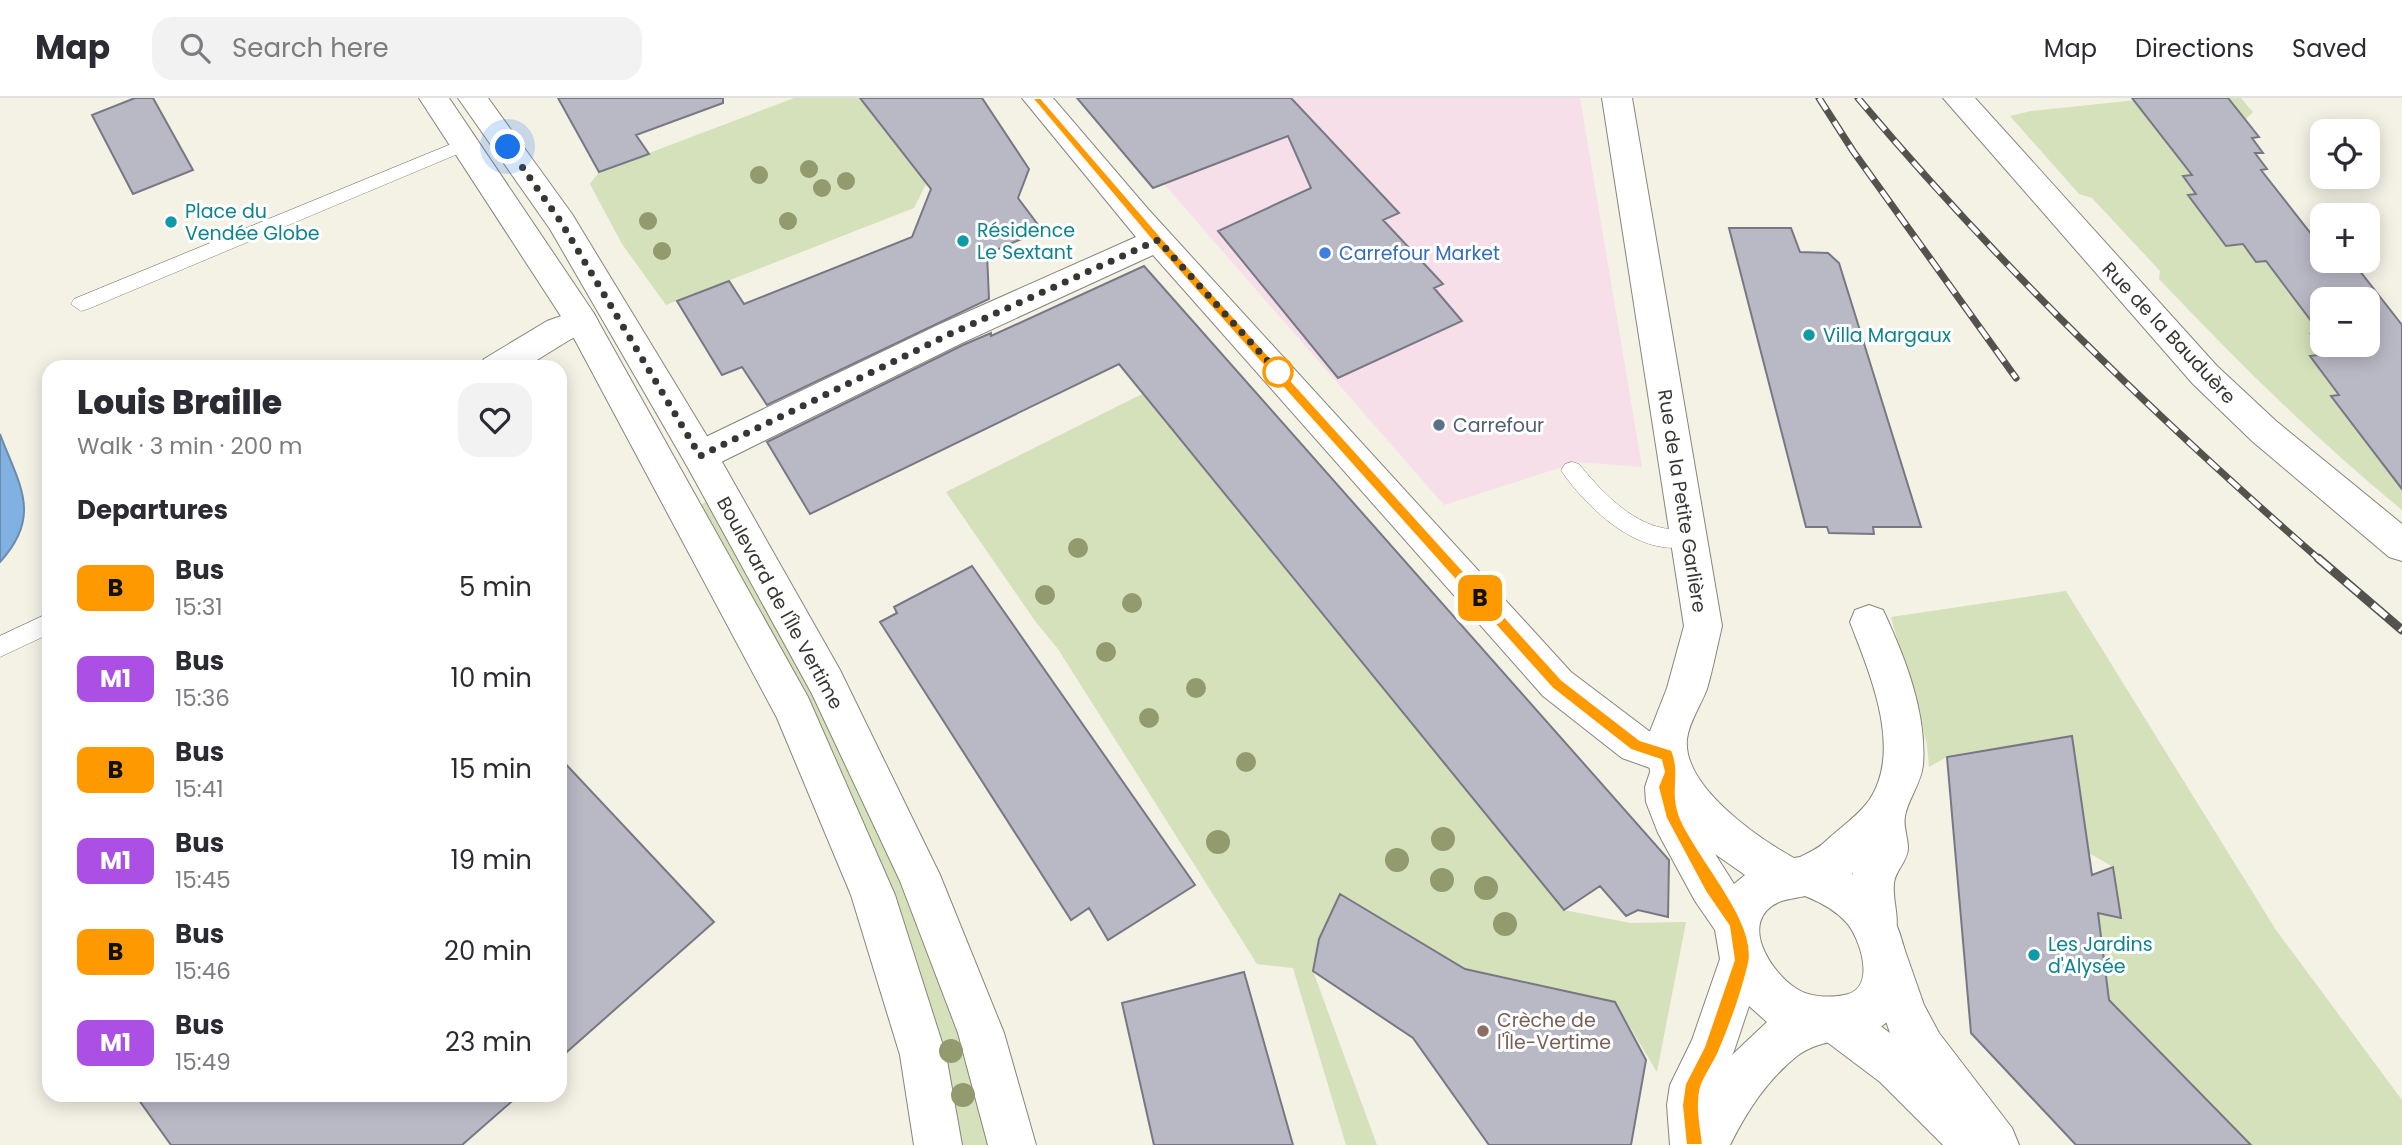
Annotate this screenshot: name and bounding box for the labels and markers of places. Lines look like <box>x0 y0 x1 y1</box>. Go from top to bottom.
place label: Place du Vendée Globe <box>185 198 320 247</box>
marker: Place du Vendée Globe <box>163 214 179 230</box>
place label: Résidence Le Sextant <box>977 217 1075 266</box>
marker: Résidence Le Sextant <box>955 233 971 249</box>
place label: Carrefour Market <box>1339 240 1500 267</box>
marker: Carrefour Market <box>1317 245 1333 261</box>
place label: Villa Margaux <box>1823 322 1951 349</box>
marker: Villa Margaux <box>1801 327 1817 343</box>
unlabelled marker <box>1263 357 1293 387</box>
place label: Carrefour <box>1453 412 1544 439</box>
marker: Carrefour <box>1431 417 1447 433</box>
place label: Les Jardins d'Alysée <box>2048 931 2153 980</box>
marker: Les Jardins d'Alysée <box>2026 947 2042 963</box>
place label: Crèche de l'Île-Vertime <box>1497 1007 1611 1056</box>
marker: Crèche de l'Île-Vertime <box>1475 1023 1491 1039</box>

